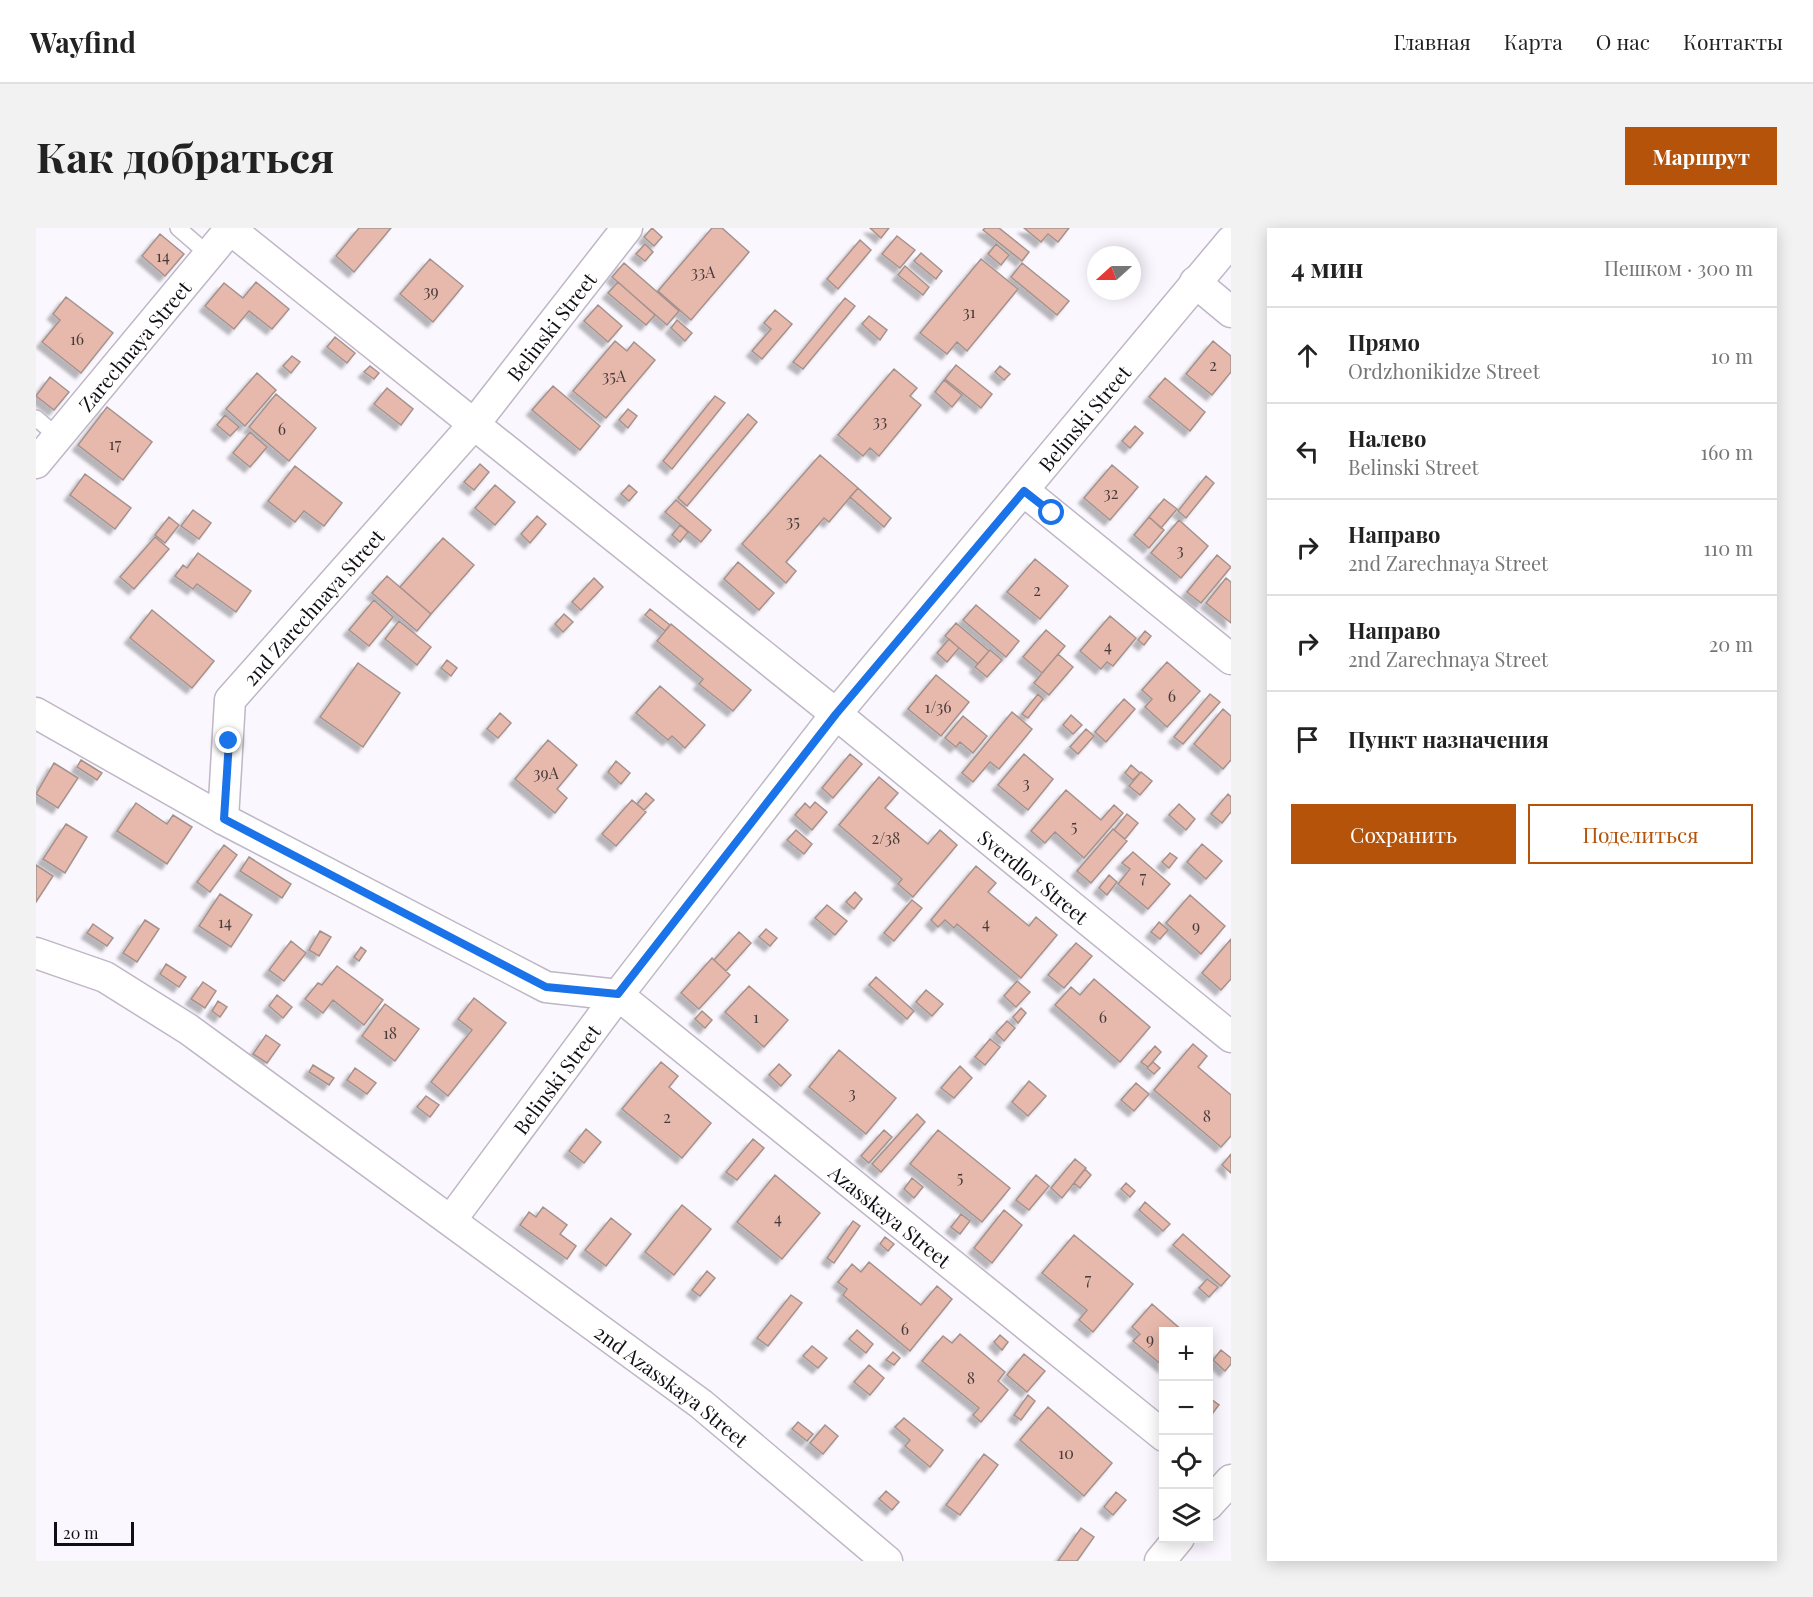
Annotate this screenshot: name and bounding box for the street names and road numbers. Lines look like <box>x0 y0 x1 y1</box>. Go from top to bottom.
street label: Belinski Street <box>500 265 602 386</box>
street label: Zarechnaya Street <box>72 274 196 416</box>
street label: Belinski Street <box>1031 358 1136 476</box>
street label: 2nd Zarechnaya Street <box>236 522 390 691</box>
street label: Sverdlov Street <box>973 823 1096 930</box>
street label: Belinski Street <box>506 1017 606 1139</box>
street label: Azasskaya Street <box>823 1157 958 1273</box>
street label: 2nd Azasskaya Street <box>590 1318 755 1453</box>

